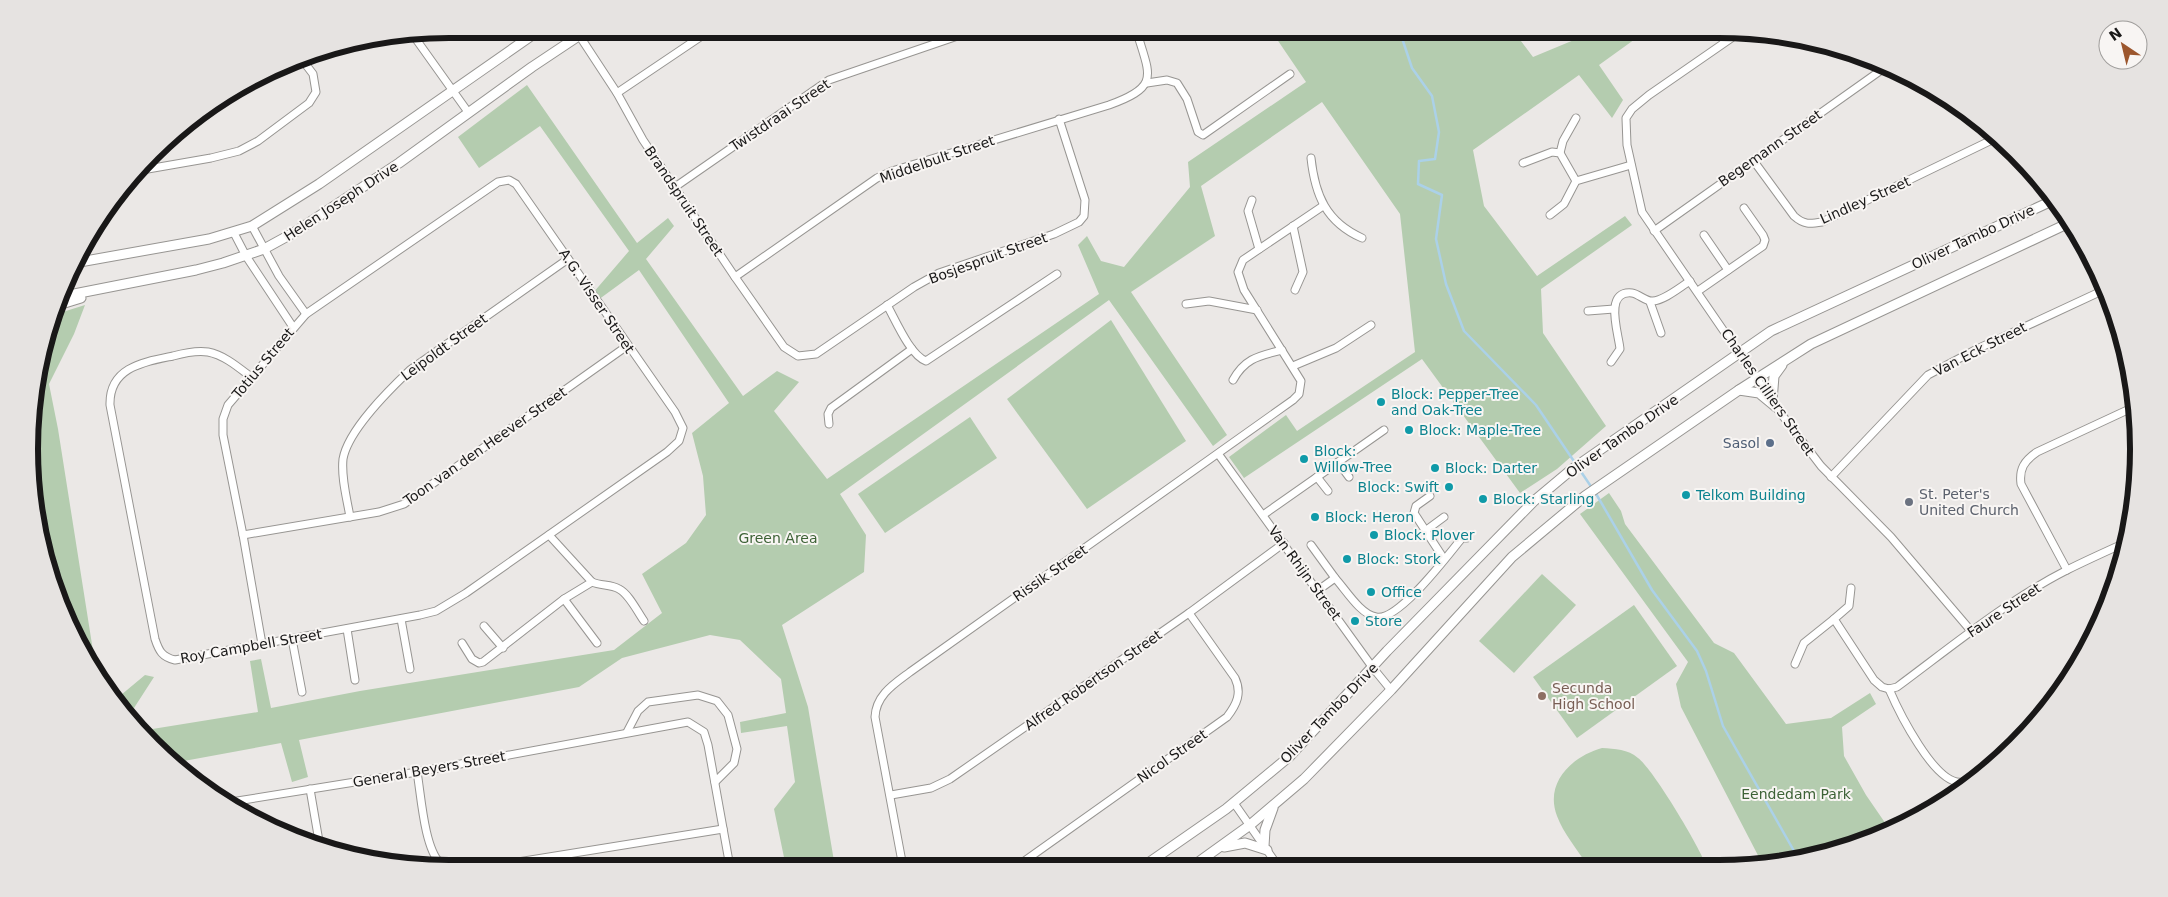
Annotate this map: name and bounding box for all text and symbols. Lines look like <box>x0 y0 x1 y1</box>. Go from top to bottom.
north arrow <box>2098 20 2148 70</box>
text: N <box>2106 24 2125 44</box>
street label: Twistdraai Street <box>726 75 833 155</box>
street label: Begemann Street <box>1715 106 1825 190</box>
street label: Middelbult Street <box>877 132 997 186</box>
street label: Brandspruit Street <box>641 143 727 259</box>
street label: Helen Joseph Drive <box>281 158 401 244</box>
street label: Lindley Street <box>1817 173 1913 227</box>
street label: Oliver Tambo Drive <box>1909 202 2037 272</box>
street label: Bosjespruit Street <box>926 229 1050 287</box>
street label: A.G. Visser Street <box>556 246 638 357</box>
street label: Leipoldt Street <box>398 310 491 384</box>
street label: Van Eck Street <box>1931 318 2030 379</box>
street label: Totius Street <box>228 324 298 402</box>
street label: Charles Cilliers Street <box>1718 325 1818 459</box>
street label: Toon van den Heever Street <box>400 383 570 509</box>
place label: Block: Pepper-Tree and Oak-Tree <box>1391 386 1519 418</box>
street label: Oliver Tambo Drive <box>1563 391 1681 481</box>
marker: Block: Pepper-Tree and Oak-Tree <box>1375 396 1387 408</box>
place label: Block: Maple-Tree <box>1419 422 1541 438</box>
marker: Block: Maple-Tree <box>1403 424 1415 436</box>
place label: Sasol <box>1723 435 1760 451</box>
marker: Sasol <box>1764 437 1776 449</box>
place label: Block: Willow-Tree <box>1314 443 1392 475</box>
marker: Block: Willow-Tree <box>1298 453 1310 465</box>
place label: Block: Darter <box>1445 460 1537 476</box>
marker: Block: Darter <box>1429 462 1441 474</box>
place label: Block: Swift <box>1358 479 1440 495</box>
marker: Block: Swift <box>1443 481 1455 493</box>
place label: St. Peter's United Church <box>1919 486 2019 518</box>
place label: Telkom Building <box>1695 487 1806 503</box>
marker: Telkom Building <box>1680 489 1692 501</box>
place label: Block: Starling <box>1493 491 1594 507</box>
marker: Block: Starling <box>1477 493 1489 505</box>
marker: St. Peter's United Church <box>1903 496 1915 508</box>
place label: Block: Heron <box>1325 509 1414 525</box>
marker: Block: Heron <box>1309 511 1321 523</box>
street label: Van Rhijn Street <box>1265 523 1345 624</box>
place label: Block: Plover <box>1384 527 1475 543</box>
marker: Block: Plover <box>1368 529 1380 541</box>
park label: Green Area <box>738 530 818 546</box>
street label: Rissik Street <box>1010 541 1091 605</box>
place label: Block: Stork <box>1357 551 1442 567</box>
marker: Block: Stork <box>1341 553 1353 565</box>
street label: Faure Street <box>1964 579 2044 640</box>
place label: Office <box>1381 584 1422 600</box>
marker: Office <box>1365 586 1377 598</box>
place label: Store <box>1365 613 1402 629</box>
marker: Store <box>1349 615 1361 627</box>
street label: Roy Campbell Street <box>179 626 324 666</box>
street label: Alfred Robertson Street <box>1021 626 1165 734</box>
street label: Oliver Tambo Drive <box>1277 659 1381 767</box>
place label: Secunda High School <box>1552 680 1635 712</box>
marker: Secunda High School <box>1536 690 1548 702</box>
street label: Nicol Street <box>1134 726 1210 786</box>
street label: General Beyers Street <box>351 748 507 790</box>
park label: Eendedam Park <box>1741 786 1852 802</box>

